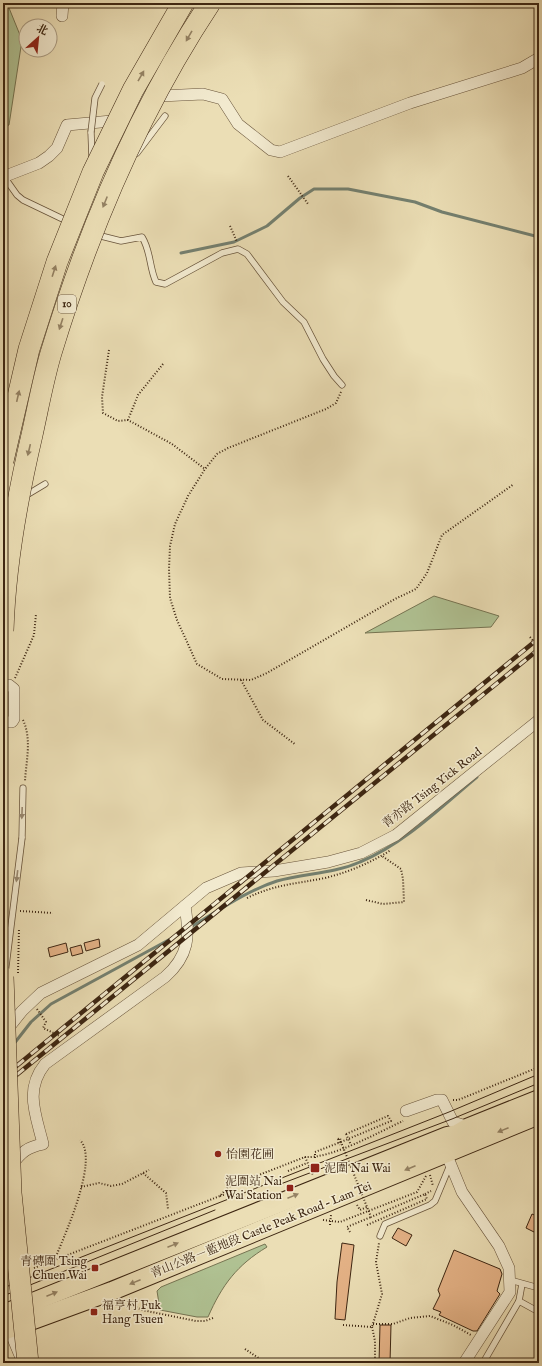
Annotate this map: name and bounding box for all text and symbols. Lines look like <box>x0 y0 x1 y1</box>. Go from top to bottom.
north arrow <box>18 18 58 58</box>
text: 北 <box>34 21 50 39</box>
one-way arrow <box>185 30 192 42</box>
one-way arrow <box>137 70 144 82</box>
one-way arrow <box>102 197 108 209</box>
one-way arrow <box>51 265 57 277</box>
road number: 10 <box>58 295 76 313</box>
one-way arrow <box>57 318 63 330</box>
one-way arrow <box>15 390 21 402</box>
one-way arrow <box>25 444 31 456</box>
street label: 青亦路 Tsing Yick Road <box>379 744 485 832</box>
one-way arrow <box>19 807 26 819</box>
one-way arrow <box>14 870 20 882</box>
one-way arrow <box>496 1127 508 1133</box>
place label: 怡園花圃 <box>226 1147 274 1162</box>
marker: 怡園花圃 <box>213 1149 223 1159</box>
place label: 泥圍 Nai Wai <box>324 1161 391 1176</box>
marker: 泥圍 Nai Wai <box>309 1162 321 1174</box>
one-way arrow <box>405 1165 416 1171</box>
place label: 泥圍站 Nai Wai Station <box>225 1174 283 1203</box>
street label: 青山公路－藍地段 Castle Peak Road – Lam Tei <box>148 1179 374 1281</box>
marker: 泥圍站 Nai Wai Station <box>285 1183 295 1193</box>
one-way arrow <box>288 1193 300 1199</box>
one-way arrow <box>167 1242 179 1248</box>
place label: 青磚圍 Tsing Chuen Wai <box>20 1254 87 1283</box>
marker: 青磚圍 Tsing Chuen Wai <box>90 1263 100 1273</box>
one-way arrow <box>128 1279 140 1285</box>
one-way arrow <box>47 1291 58 1297</box>
place label: 福亨村 Fuk Hang Tsuen <box>102 1298 164 1327</box>
marker: 福亨村 Fuk Hang Tsuen <box>89 1307 99 1317</box>

